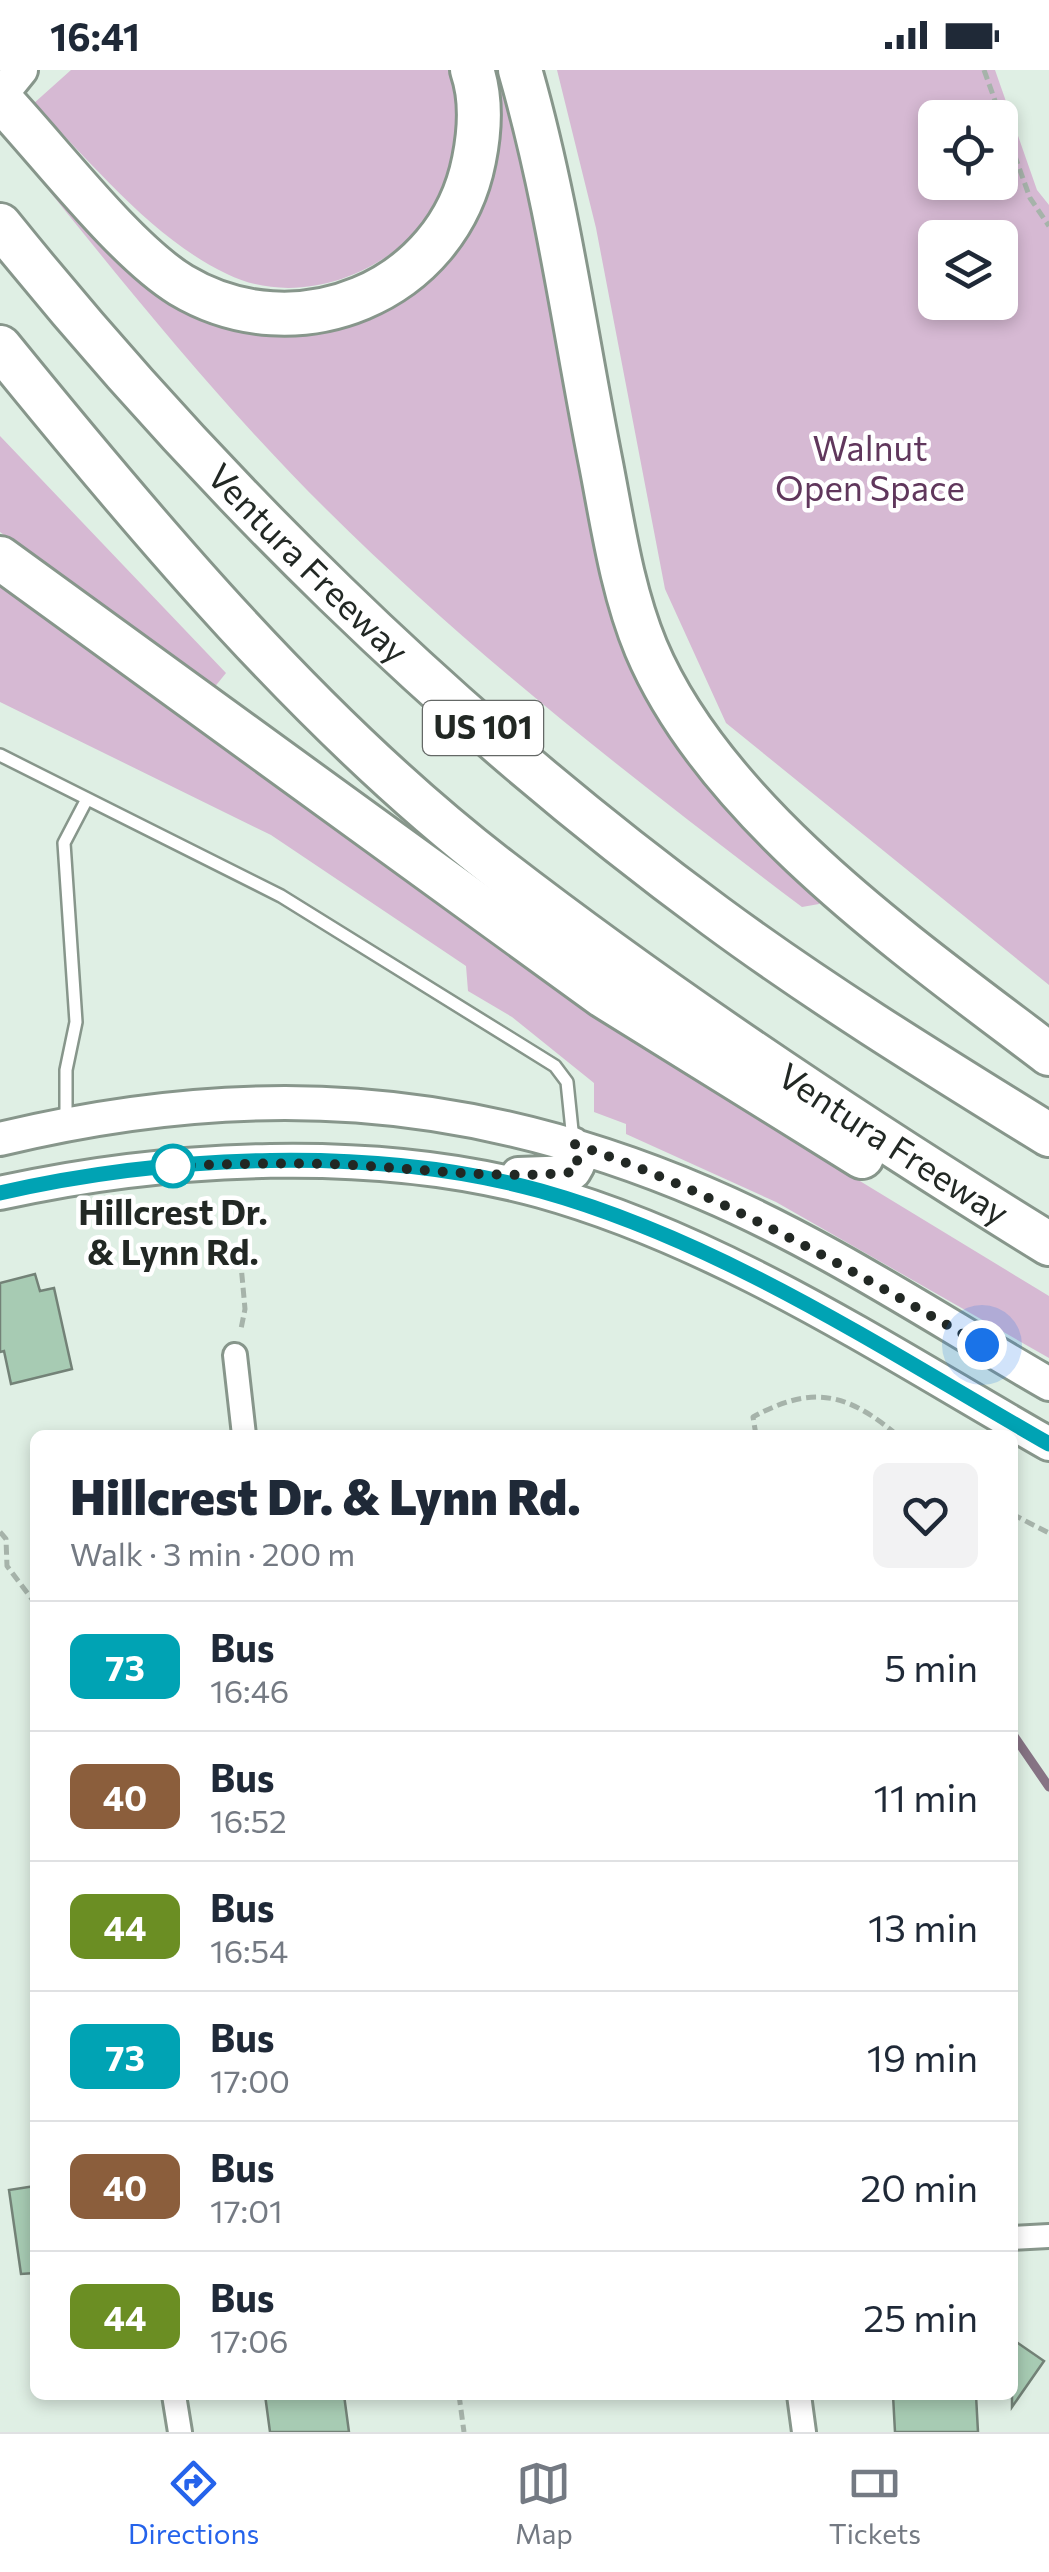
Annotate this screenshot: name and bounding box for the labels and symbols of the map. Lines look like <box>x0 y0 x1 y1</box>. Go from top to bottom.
park label: Walnut Open Space <box>775 425 965 508</box>
street label: Ventura Freeway <box>200 453 419 671</box>
road number: US 101 <box>423 701 543 755</box>
street label: Ventura Freeway <box>771 1052 1018 1233</box>
marker: Hillcrest Dr. & Lynn Rd. <box>152 1145 194 1187</box>
place label: Hillcrest Dr. & Lynn Rd. <box>78 1189 268 1272</box>
your location <box>957 1320 1007 1370</box>

